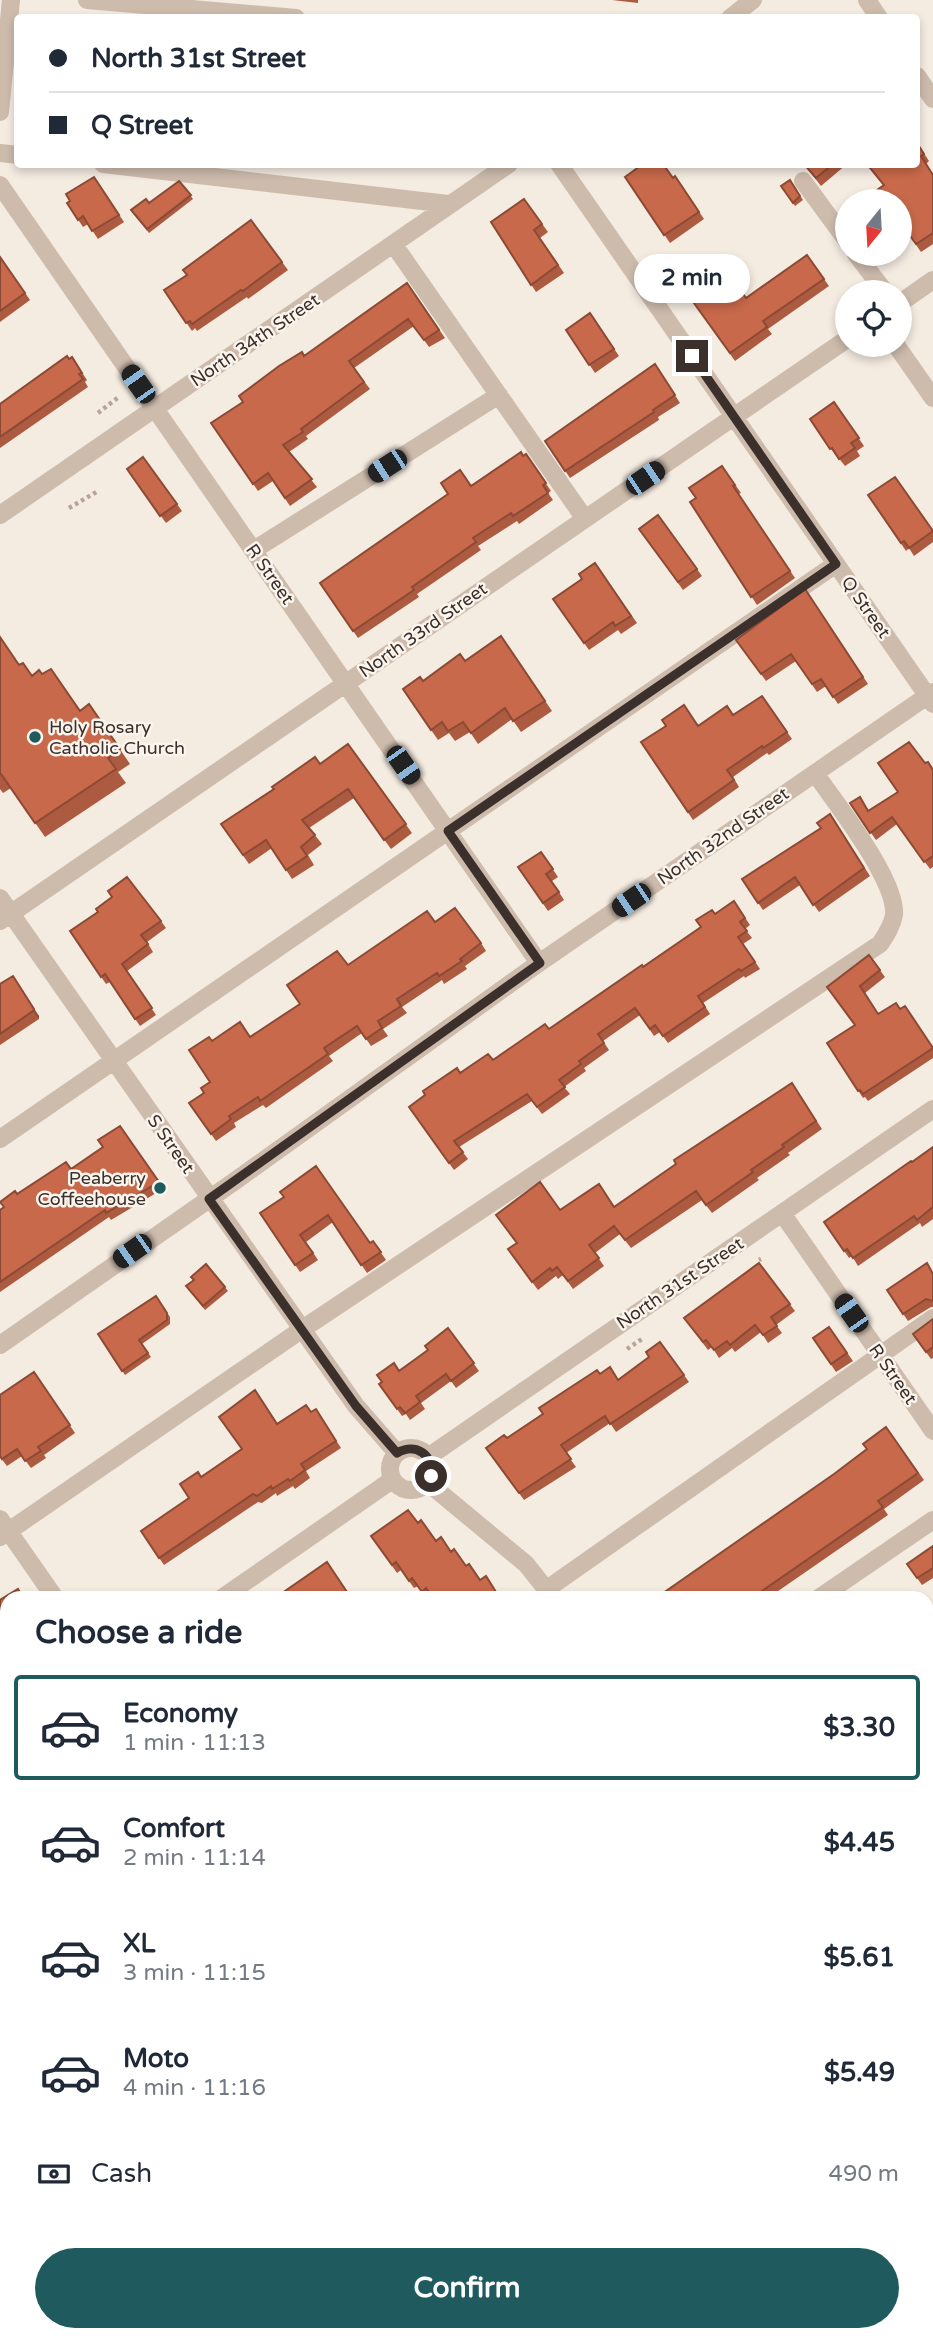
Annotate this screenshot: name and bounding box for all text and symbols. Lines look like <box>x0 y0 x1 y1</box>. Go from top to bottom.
text: North 31st Street <box>91 43 306 74</box>
text: Q Street <box>91 110 193 141</box>
north arrow <box>835 189 912 266</box>
map controls <box>835 189 912 357</box>
callout: 2 min <box>634 254 750 304</box>
text: 2 min <box>661 264 723 292</box>
button: locate <box>835 280 912 357</box>
street label: North 34th Street <box>186 289 324 391</box>
route end <box>676 340 708 372</box>
car <box>118 361 159 407</box>
car <box>364 446 411 486</box>
car <box>622 458 669 498</box>
street label: R Street <box>241 539 299 609</box>
street label: Q Street <box>837 572 895 642</box>
street label: North 33rd Street <box>355 578 491 682</box>
place label: Holy Rosary Catholic Church <box>49 716 185 759</box>
marker: Holy Rosary Catholic Church <box>27 729 43 745</box>
car <box>383 742 424 788</box>
street label: North 32nd Street <box>653 782 793 890</box>
car <box>608 880 655 920</box>
street label: S Street <box>143 1110 199 1178</box>
place label: Peaberry Coffeehouse <box>37 1167 146 1210</box>
marker: Peaberry Coffeehouse <box>152 1180 168 1196</box>
car <box>109 1230 156 1272</box>
street label: North 31st Street <box>612 1232 748 1334</box>
car <box>831 1290 872 1336</box>
street label: R Street <box>864 1339 922 1409</box>
route start <box>415 1460 447 1492</box>
text: Choose a ride <box>35 1614 242 1652</box>
icon: car <box>39 1696 102 1759</box>
text: Economy <box>123 1698 238 1729</box>
text: $3.30 <box>823 1712 895 1743</box>
text: 1 min · 11:13 <box>123 1729 266 1757</box>
icon: car <box>39 1811 102 1874</box>
text: Comfort <box>123 1813 225 1844</box>
text: $4.45 <box>824 1827 895 1858</box>
text: 2 min · 11:14 <box>123 1844 266 1872</box>
icon: car <box>39 1926 102 1989</box>
text: XL <box>123 1928 155 1959</box>
text: $5.61 <box>823 1942 895 1973</box>
text: 3 min · 11:15 <box>123 1959 266 1987</box>
icon: car <box>39 2041 102 2104</box>
text: Moto <box>123 2043 189 2074</box>
text: $5.49 <box>824 2057 895 2088</box>
text: 4 min · 11:16 <box>123 2074 266 2102</box>
icon: cash <box>35 2155 73 2193</box>
text: Cash <box>91 2158 152 2189</box>
text: 490 m <box>829 2160 899 2188</box>
button: Confirm <box>35 2248 899 2328</box>

